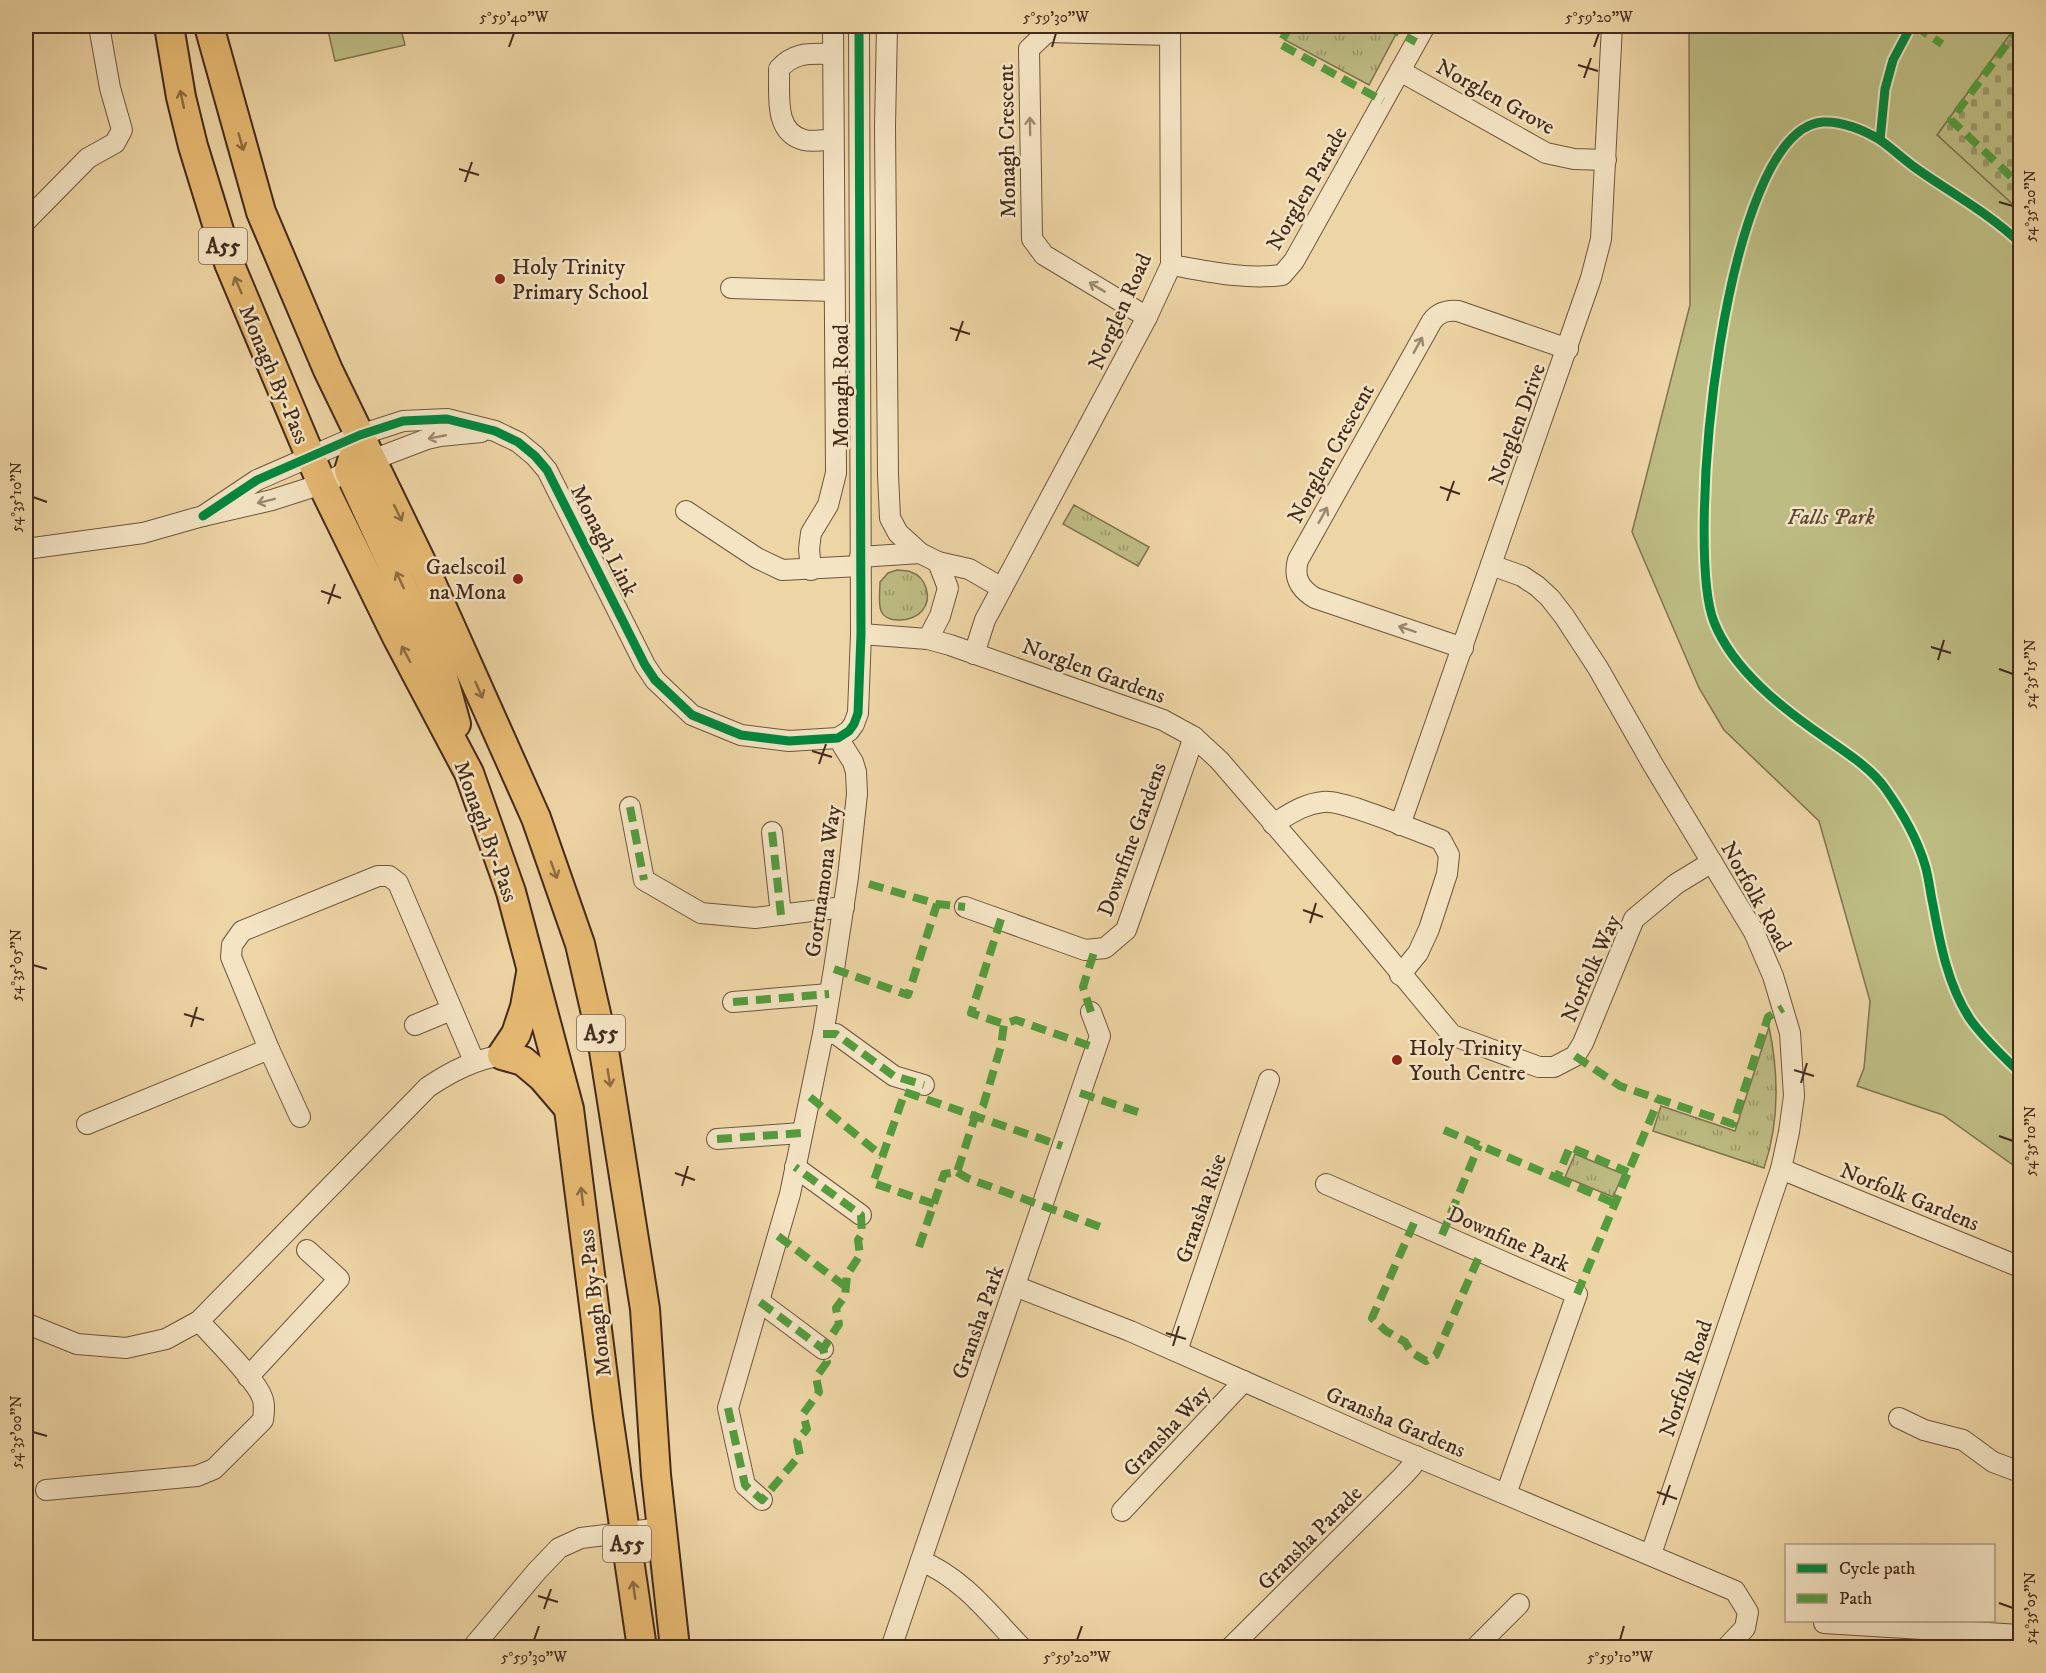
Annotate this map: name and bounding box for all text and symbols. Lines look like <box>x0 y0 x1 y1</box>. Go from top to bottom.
text: 5°59'40"W <box>480 8 549 27</box>
text: 5°59'30"W <box>1023 8 1089 27</box>
text: 5°59'20"W <box>1565 8 1633 27</box>
street label: Norglen Grove <box>1431 54 1560 141</box>
street label: Monagh Crescent <box>993 64 1022 218</box>
one-way arrow <box>176 90 187 109</box>
one-way arrow <box>1024 117 1036 137</box>
street label: Norglen Parade <box>1261 122 1354 256</box>
one-way arrow <box>236 133 247 152</box>
text: 54°35'20"N <box>2021 170 2040 242</box>
road number: A55 <box>199 228 247 264</box>
street label: Norglen Road <box>1083 249 1158 374</box>
place label: Holy Trinity Primary School <box>512 254 649 306</box>
marker: Holy Trinity Primary School <box>493 272 507 286</box>
one-way arrow <box>232 277 243 295</box>
one-way arrow <box>1089 281 1106 293</box>
street label: Monagh By-Pass <box>232 301 315 448</box>
street label: Monagh Road <box>828 324 855 448</box>
one-way arrow <box>1412 337 1424 354</box>
street label: Norglen Drive <box>1483 360 1552 489</box>
street label: Norglen Crescent <box>1282 379 1381 528</box>
one-way arrow <box>428 432 448 443</box>
text: 54°35'10"N <box>7 462 26 532</box>
street label: Monagh Link <box>564 480 643 601</box>
one-way arrow <box>257 496 276 508</box>
one-way arrow <box>392 503 404 521</box>
park label: Falls Park <box>1787 504 1875 531</box>
one-way arrow <box>1317 507 1329 524</box>
place label: Gaelscoil na Mona <box>426 554 507 606</box>
one-way arrow <box>393 572 405 590</box>
marker: Gaelscoil na Mona <box>511 572 525 586</box>
one-way arrow <box>1398 623 1417 634</box>
street label: Norglen Gardens <box>1018 633 1169 710</box>
text: 54°35'15"N <box>2021 639 2040 709</box>
one-way arrow <box>400 646 411 664</box>
one-way arrow <box>474 680 485 698</box>
street label: Monagh By-Pass <box>448 757 524 906</box>
street label: Downfine Gardens <box>1092 759 1173 920</box>
street label: Gortnamona Way <box>799 803 848 959</box>
street label: Norfolk Road <box>1714 837 1797 957</box>
one-way arrow <box>549 860 560 879</box>
street label: Norfolk Way <box>1556 910 1627 1026</box>
text: 54°35'05"N <box>7 929 26 1001</box>
road number: A55 <box>577 1015 625 1051</box>
place label: Holy Trinity Youth Centre <box>1409 1035 1526 1087</box>
marker: Holy Trinity Youth Centre <box>1390 1053 1404 1067</box>
one-way arrow <box>603 1068 614 1088</box>
text: 54°35'10"N <box>2021 1106 2040 1176</box>
street label: Gransha Rise <box>1170 1150 1233 1267</box>
street label: Norfolk Gardens <box>1836 1157 1983 1238</box>
one-way arrow <box>576 1186 587 1206</box>
street label: Downfine Park <box>1443 1200 1574 1278</box>
street label: Monagh By-Pass <box>573 1228 618 1378</box>
street label: Gransha Park <box>946 1262 1010 1383</box>
street label: Norfolk Road <box>1654 1317 1719 1440</box>
street label: Gransha Way <box>1118 1379 1217 1483</box>
street label: Gransha Gardens <box>1322 1381 1469 1464</box>
text: 54°35'00"N <box>7 1396 26 1468</box>
street label: Gransha Parade <box>1252 1480 1368 1596</box>
road number: A55 <box>603 1526 651 1562</box>
legend <box>1785 1544 1995 1622</box>
text: Cycle path <box>1839 1558 1916 1580</box>
text: 54°35'05"N <box>2021 1572 2040 1644</box>
one-way arrow <box>629 1580 640 1600</box>
text: Path <box>1839 1588 1873 1610</box>
text: 5°59'30"W <box>501 1648 567 1667</box>
text: 5°59'20"W <box>1043 1648 1111 1667</box>
text: 5°59'10"W <box>1587 1648 1653 1667</box>

